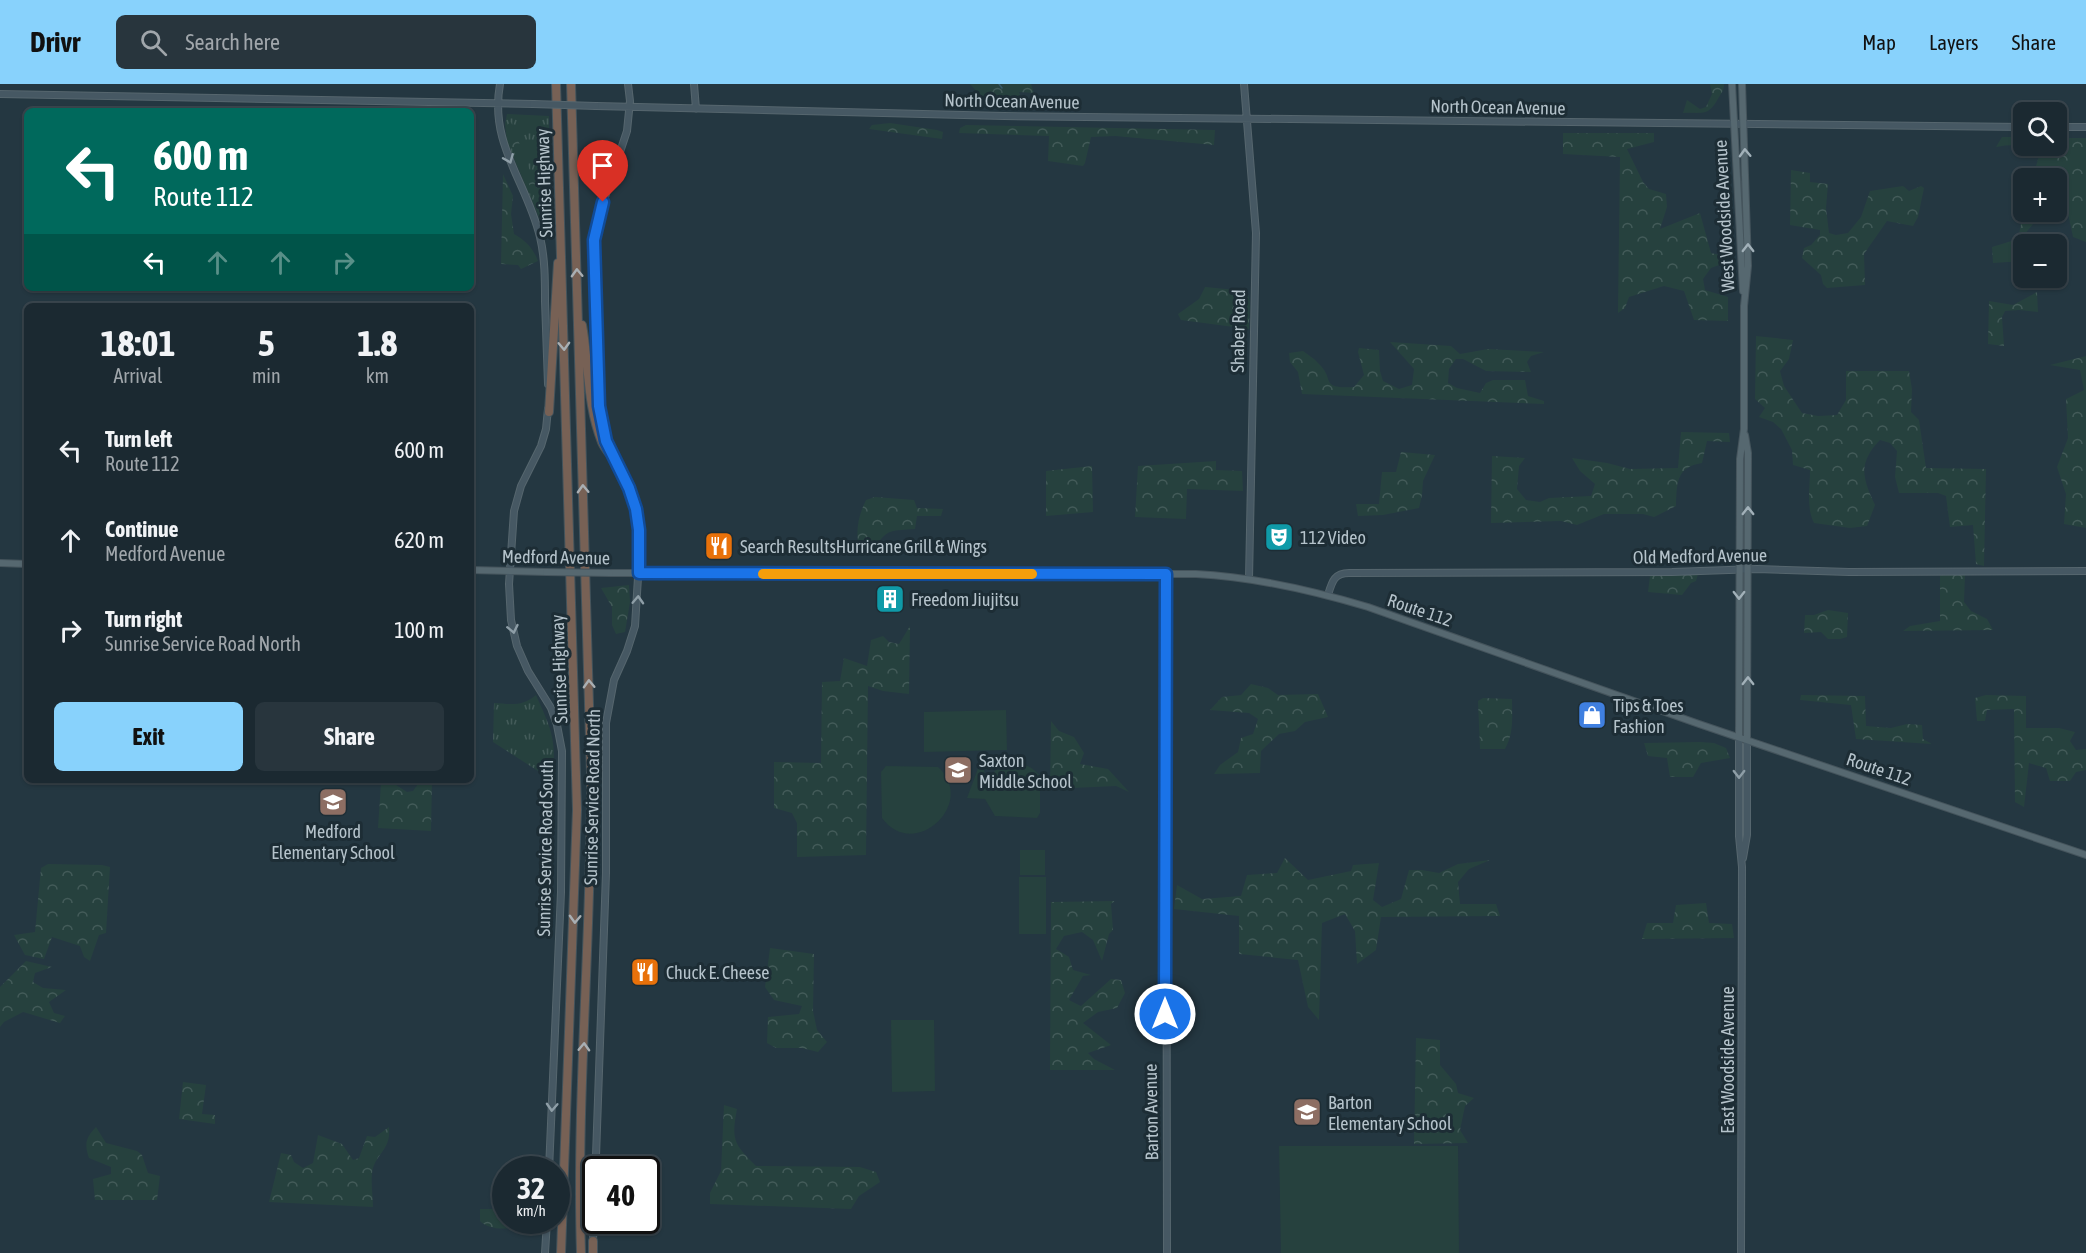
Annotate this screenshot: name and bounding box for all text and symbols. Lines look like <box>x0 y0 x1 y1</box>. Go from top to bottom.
search box <box>116 15 536 69</box>
text: Drivr <box>30 26 80 58</box>
icon: search <box>137 26 170 59</box>
text: Search here <box>185 29 280 55</box>
text: Map <box>1862 30 1896 54</box>
text: Layers <box>1929 30 1979 54</box>
text: Share <box>2012 30 2056 54</box>
street label: North Ocean Avenue <box>944 89 1080 113</box>
street label: North Ocean Avenue <box>1430 95 1566 119</box>
map controls <box>2013 102 2067 288</box>
button: search <box>2013 102 2067 156</box>
street label: Sunrise Highway <box>532 128 556 238</box>
text: 600 m <box>153 131 248 179</box>
icon: left <box>54 132 132 210</box>
street label: West Woodside Avenue <box>1710 139 1738 293</box>
pin <box>577 140 628 202</box>
one-way arrow <box>1739 148 1751 157</box>
icon: arrive <box>586 149 619 182</box>
one-way arrow <box>502 153 514 164</box>
button: + <box>2013 168 2067 222</box>
text: Route 112 <box>153 181 254 212</box>
button: − <box>2013 234 2067 288</box>
one-way arrow <box>1742 243 1754 252</box>
icon: left <box>138 246 171 279</box>
icon: ahead <box>201 246 234 279</box>
icon: ahead <box>264 246 297 279</box>
icon: right <box>327 246 360 279</box>
one-way arrow <box>570 268 583 277</box>
street label: Shaber Road <box>1227 289 1249 373</box>
text: 18:01 <box>101 322 175 364</box>
text: 5 <box>258 322 275 364</box>
text: 1.8 <box>357 322 397 364</box>
one-way arrow <box>558 341 571 350</box>
text: Arrival <box>114 364 162 387</box>
text: min <box>252 364 281 387</box>
text: km <box>366 364 389 387</box>
text: Turn left <box>105 426 172 452</box>
icon: left <box>54 434 87 467</box>
text: 600 m <box>394 437 444 463</box>
text: Route 112 <box>105 452 180 475</box>
one-way arrow <box>577 484 590 493</box>
one-way arrow <box>1742 506 1754 515</box>
text: Continue <box>105 516 179 542</box>
theatre icon: 112 Video <box>1263 521 1295 553</box>
icon: ahead <box>54 524 87 557</box>
text: 620 m <box>394 527 444 553</box>
place label: 112 Video <box>1300 527 1366 548</box>
restaurant icon: Search ResultsHurricane Grill & Wings <box>703 530 735 562</box>
place label: Search ResultsHurricane Grill & Wings <box>740 536 987 557</box>
text: Medford Avenue <box>105 542 225 565</box>
street label: Old Medford Avenue <box>1633 544 1767 568</box>
street label: Medford Avenue <box>502 546 610 568</box>
building icon: Freedom Jiujitsu <box>874 583 906 615</box>
place label: Freedom Jiujitsu <box>911 589 1019 610</box>
street label: Route 112 <box>1385 589 1455 631</box>
one-way arrow <box>1733 591 1745 600</box>
one-way arrow <box>631 595 644 604</box>
text: Turn right <box>105 606 182 632</box>
icon: right <box>54 614 87 647</box>
street label: Sunrise Highway <box>547 614 571 724</box>
text: 100 m <box>394 617 444 643</box>
one-way arrow <box>506 624 519 634</box>
text: Sunrise Service Road North <box>105 632 301 655</box>
one-way arrow <box>1742 677 1754 686</box>
one-way arrow <box>583 679 595 688</box>
place label: Tips & Toes Fashion <box>1613 695 1684 737</box>
shop icon: Tips & Toes Fashion <box>1576 699 1608 731</box>
button: Exit <box>54 702 243 771</box>
button: Share <box>255 702 444 771</box>
street label: Sunrise Service Road North <box>580 709 604 885</box>
street label: Route 112 <box>1844 748 1914 790</box>
place label: Saxton Middle School <box>979 750 1072 792</box>
school or university icon: Saxton Middle School <box>942 754 974 786</box>
street label: Sunrise Service Road South <box>533 759 557 937</box>
one-way arrow <box>1733 769 1745 778</box>
school or university icon: Medford Elementary School <box>317 786 349 818</box>
place label: Medford Elementary School <box>271 821 395 863</box>
one-way arrow <box>568 914 581 923</box>
restaurant icon: Chuck E. Cheese <box>629 956 661 988</box>
place label: Chuck E. Cheese <box>666 962 770 983</box>
position arrow <box>1133 982 1197 1046</box>
street label: East Woodside Avenue <box>1717 986 1738 1134</box>
one-way arrow <box>577 1042 590 1051</box>
street label: Barton Avenue <box>1140 1064 1162 1160</box>
place label: Barton Elementary School <box>1328 1092 1452 1134</box>
school or university icon: Barton Elementary School <box>1291 1096 1323 1128</box>
one-way arrow <box>545 1103 558 1112</box>
speed limit sign: 40 <box>582 1156 660 1234</box>
text: 32 <box>517 1171 545 1205</box>
text: km/h <box>516 1202 546 1219</box>

